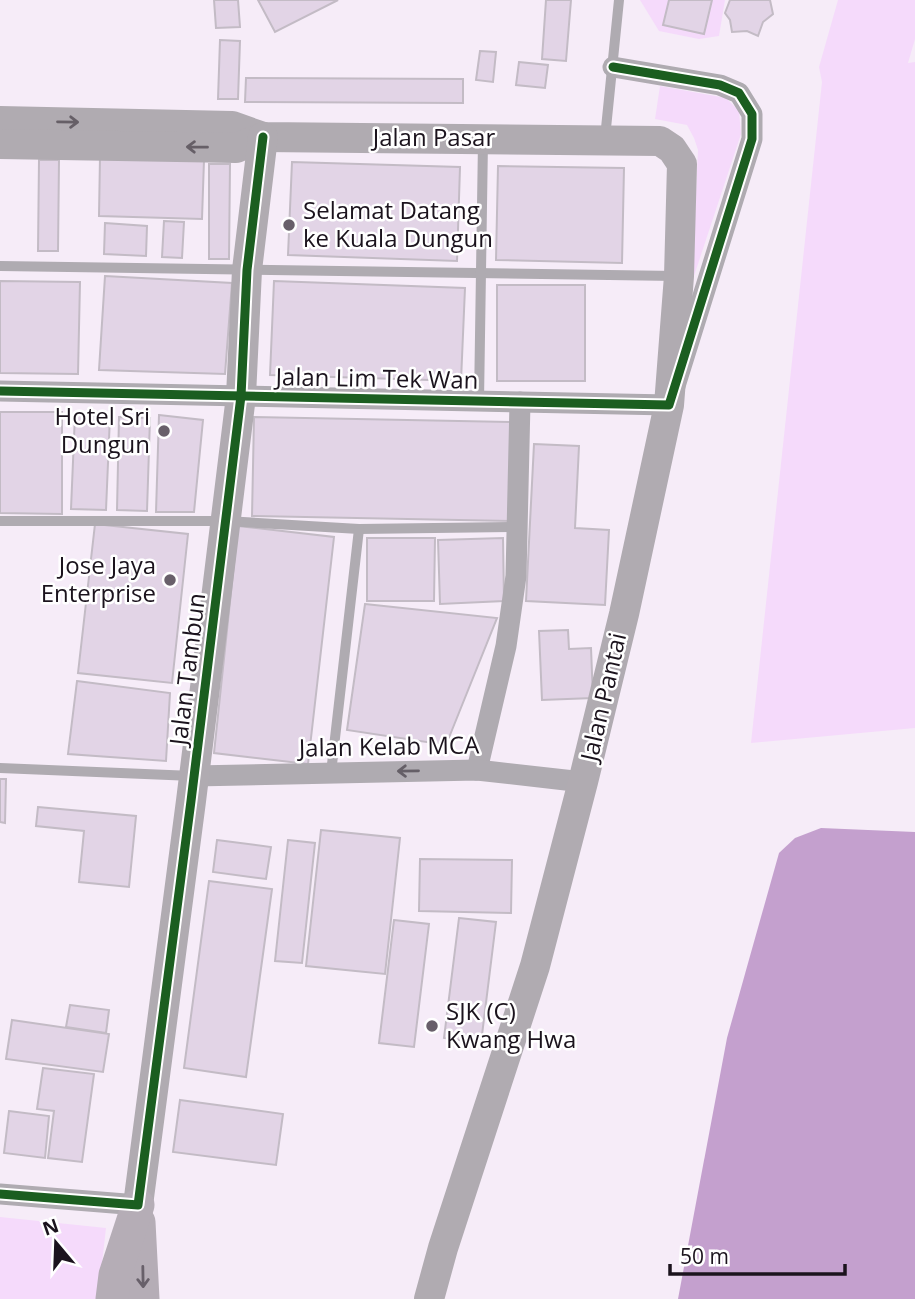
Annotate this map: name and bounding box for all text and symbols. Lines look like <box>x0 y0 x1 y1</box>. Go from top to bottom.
one-way arrow <box>56 116 79 129</box>
street label: Jalan Pasar <box>371 120 495 153</box>
one-way arrow <box>186 141 209 154</box>
place label: Selamat Datang ke Kuala Dungun <box>303 193 493 254</box>
marker: Selamat Datang ke Kuala Dungun <box>281 217 297 233</box>
street label: Jalan Lim Tek Wan <box>273 359 479 396</box>
place label: Hotel Sri Dungun <box>55 399 150 460</box>
marker: Hotel Sri Dungun <box>156 423 172 439</box>
place label: Jose Jaya Enterprise <box>41 548 156 609</box>
marker: Jose Jaya Enterprise <box>162 572 178 588</box>
street label: Jalan Tambun <box>161 591 212 749</box>
street label: Jalan Pantai <box>571 629 633 766</box>
street label: Jalan Kelab MCA <box>296 727 480 764</box>
one-way arrow <box>397 765 420 778</box>
place label: SJK (C) Kwang Hwa <box>446 994 576 1055</box>
marker: SJK (C) Kwang Hwa <box>424 1018 440 1034</box>
north arrow <box>21 1208 91 1278</box>
text: N <box>39 1212 62 1242</box>
scale bar <box>670 1232 845 1276</box>
text: 50 m <box>680 1242 729 1270</box>
one-way arrow <box>136 1265 149 1288</box>

